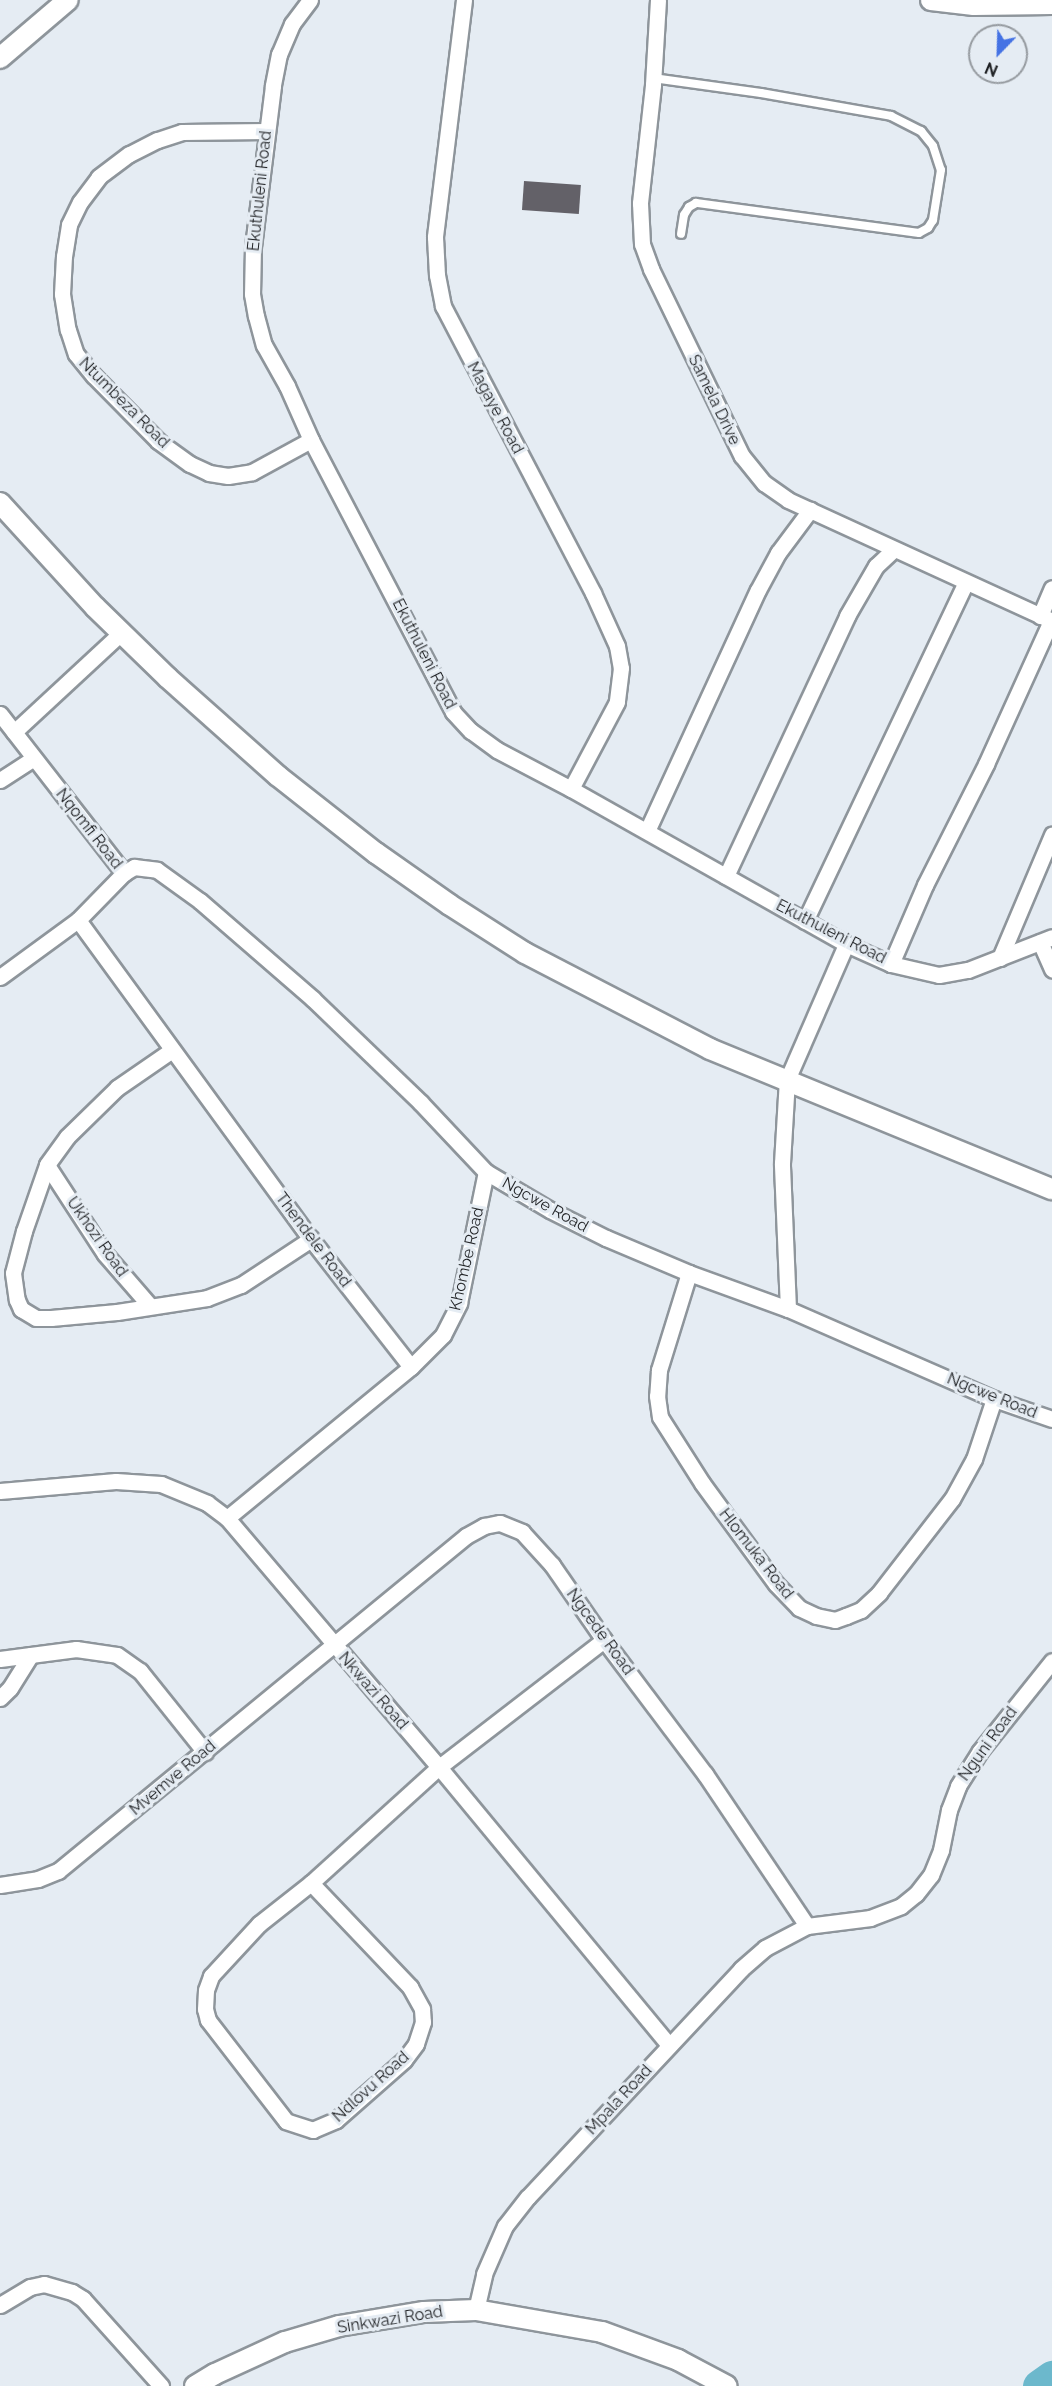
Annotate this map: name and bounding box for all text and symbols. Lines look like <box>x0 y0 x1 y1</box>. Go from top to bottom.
north arrow <box>968 24 1028 84</box>
text: N <box>982 58 1001 80</box>
street label: Ekuthuleni Road <box>244 130 276 252</box>
street label: Samela Drive <box>684 352 744 448</box>
street label: Ntumbeza Road <box>75 354 173 452</box>
street label: Magaye Road <box>463 359 527 457</box>
street label: Ekuthuleni Road <box>388 596 460 712</box>
street label: Nqomfi Road <box>52 785 126 873</box>
street label: Ekuthuleni Road <box>773 896 889 968</box>
street label: Ngcwe Road <box>499 1173 591 1237</box>
street label: Thendele Road <box>271 1189 355 1291</box>
street label: Ukhozi Road <box>62 1193 132 1281</box>
street label: Khombe Road <box>446 1205 488 1313</box>
street label: Ngcwe Road <box>944 1369 1040 1423</box>
street label: Hlomuka Road <box>715 1505 797 1603</box>
street label: Ngcede Road <box>562 1585 638 1679</box>
street label: Nkwazi Road <box>334 1648 412 1734</box>
street label: Nguni Road <box>955 1703 1021 1785</box>
street label: Mvemve Road <box>126 1736 220 1820</box>
street label: Ndlovu Road <box>329 2048 413 2126</box>
street label: Mpala Road <box>582 2061 656 2139</box>
street label: Sinkwazi Road <box>336 2302 444 2338</box>

